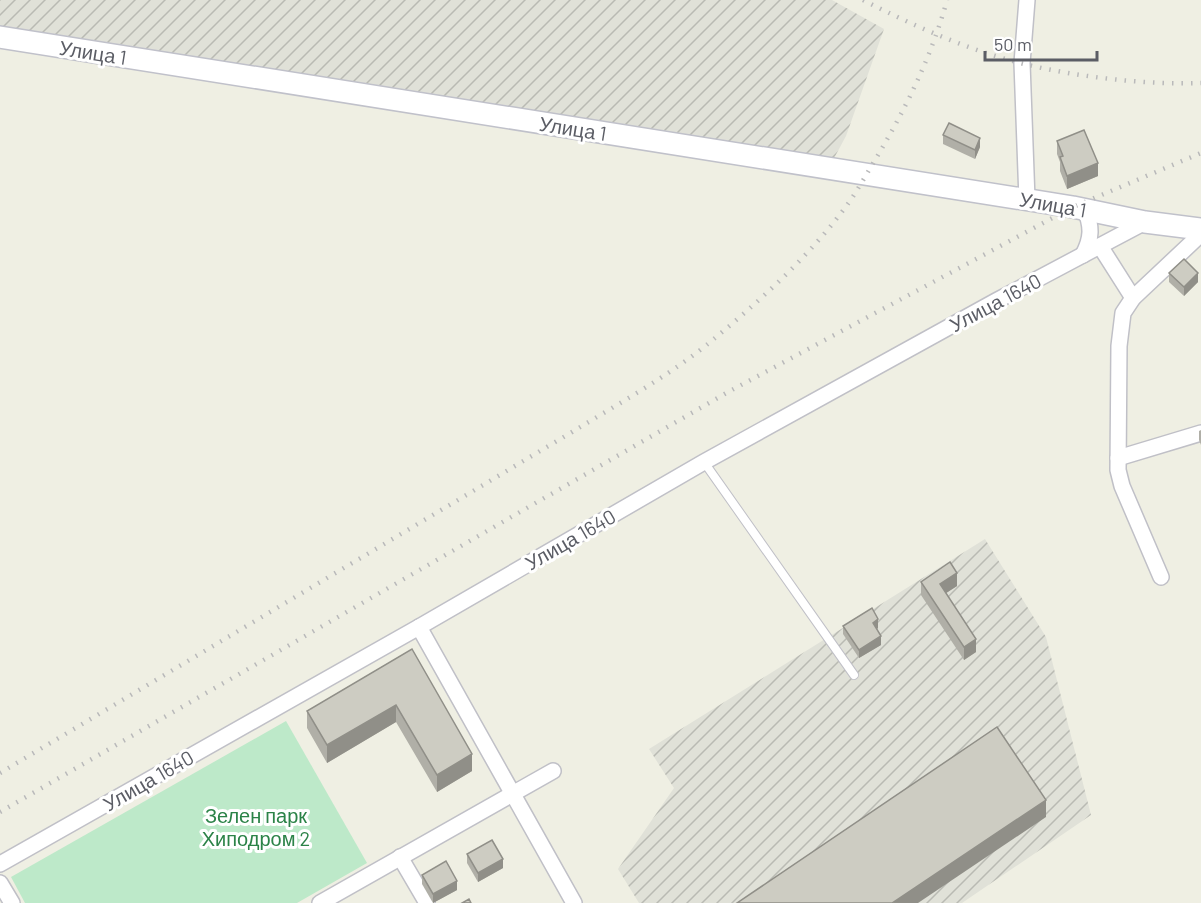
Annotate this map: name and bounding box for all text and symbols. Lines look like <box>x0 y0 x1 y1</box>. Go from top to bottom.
scale bar <box>985 24 1098 62</box>
text: 50 m <box>994 33 1032 55</box>
street label: Улица 1 <box>58 35 128 69</box>
street label: Улица 1 <box>538 111 608 145</box>
street label: Улица 1 <box>1018 186 1088 222</box>
street label: Улица 1640 <box>945 268 1045 336</box>
street label: Улица 1640 <box>521 504 619 574</box>
street label: Улица 1640 <box>99 745 197 815</box>
park label: Зелен парк Хиподром 2 <box>202 803 310 850</box>

